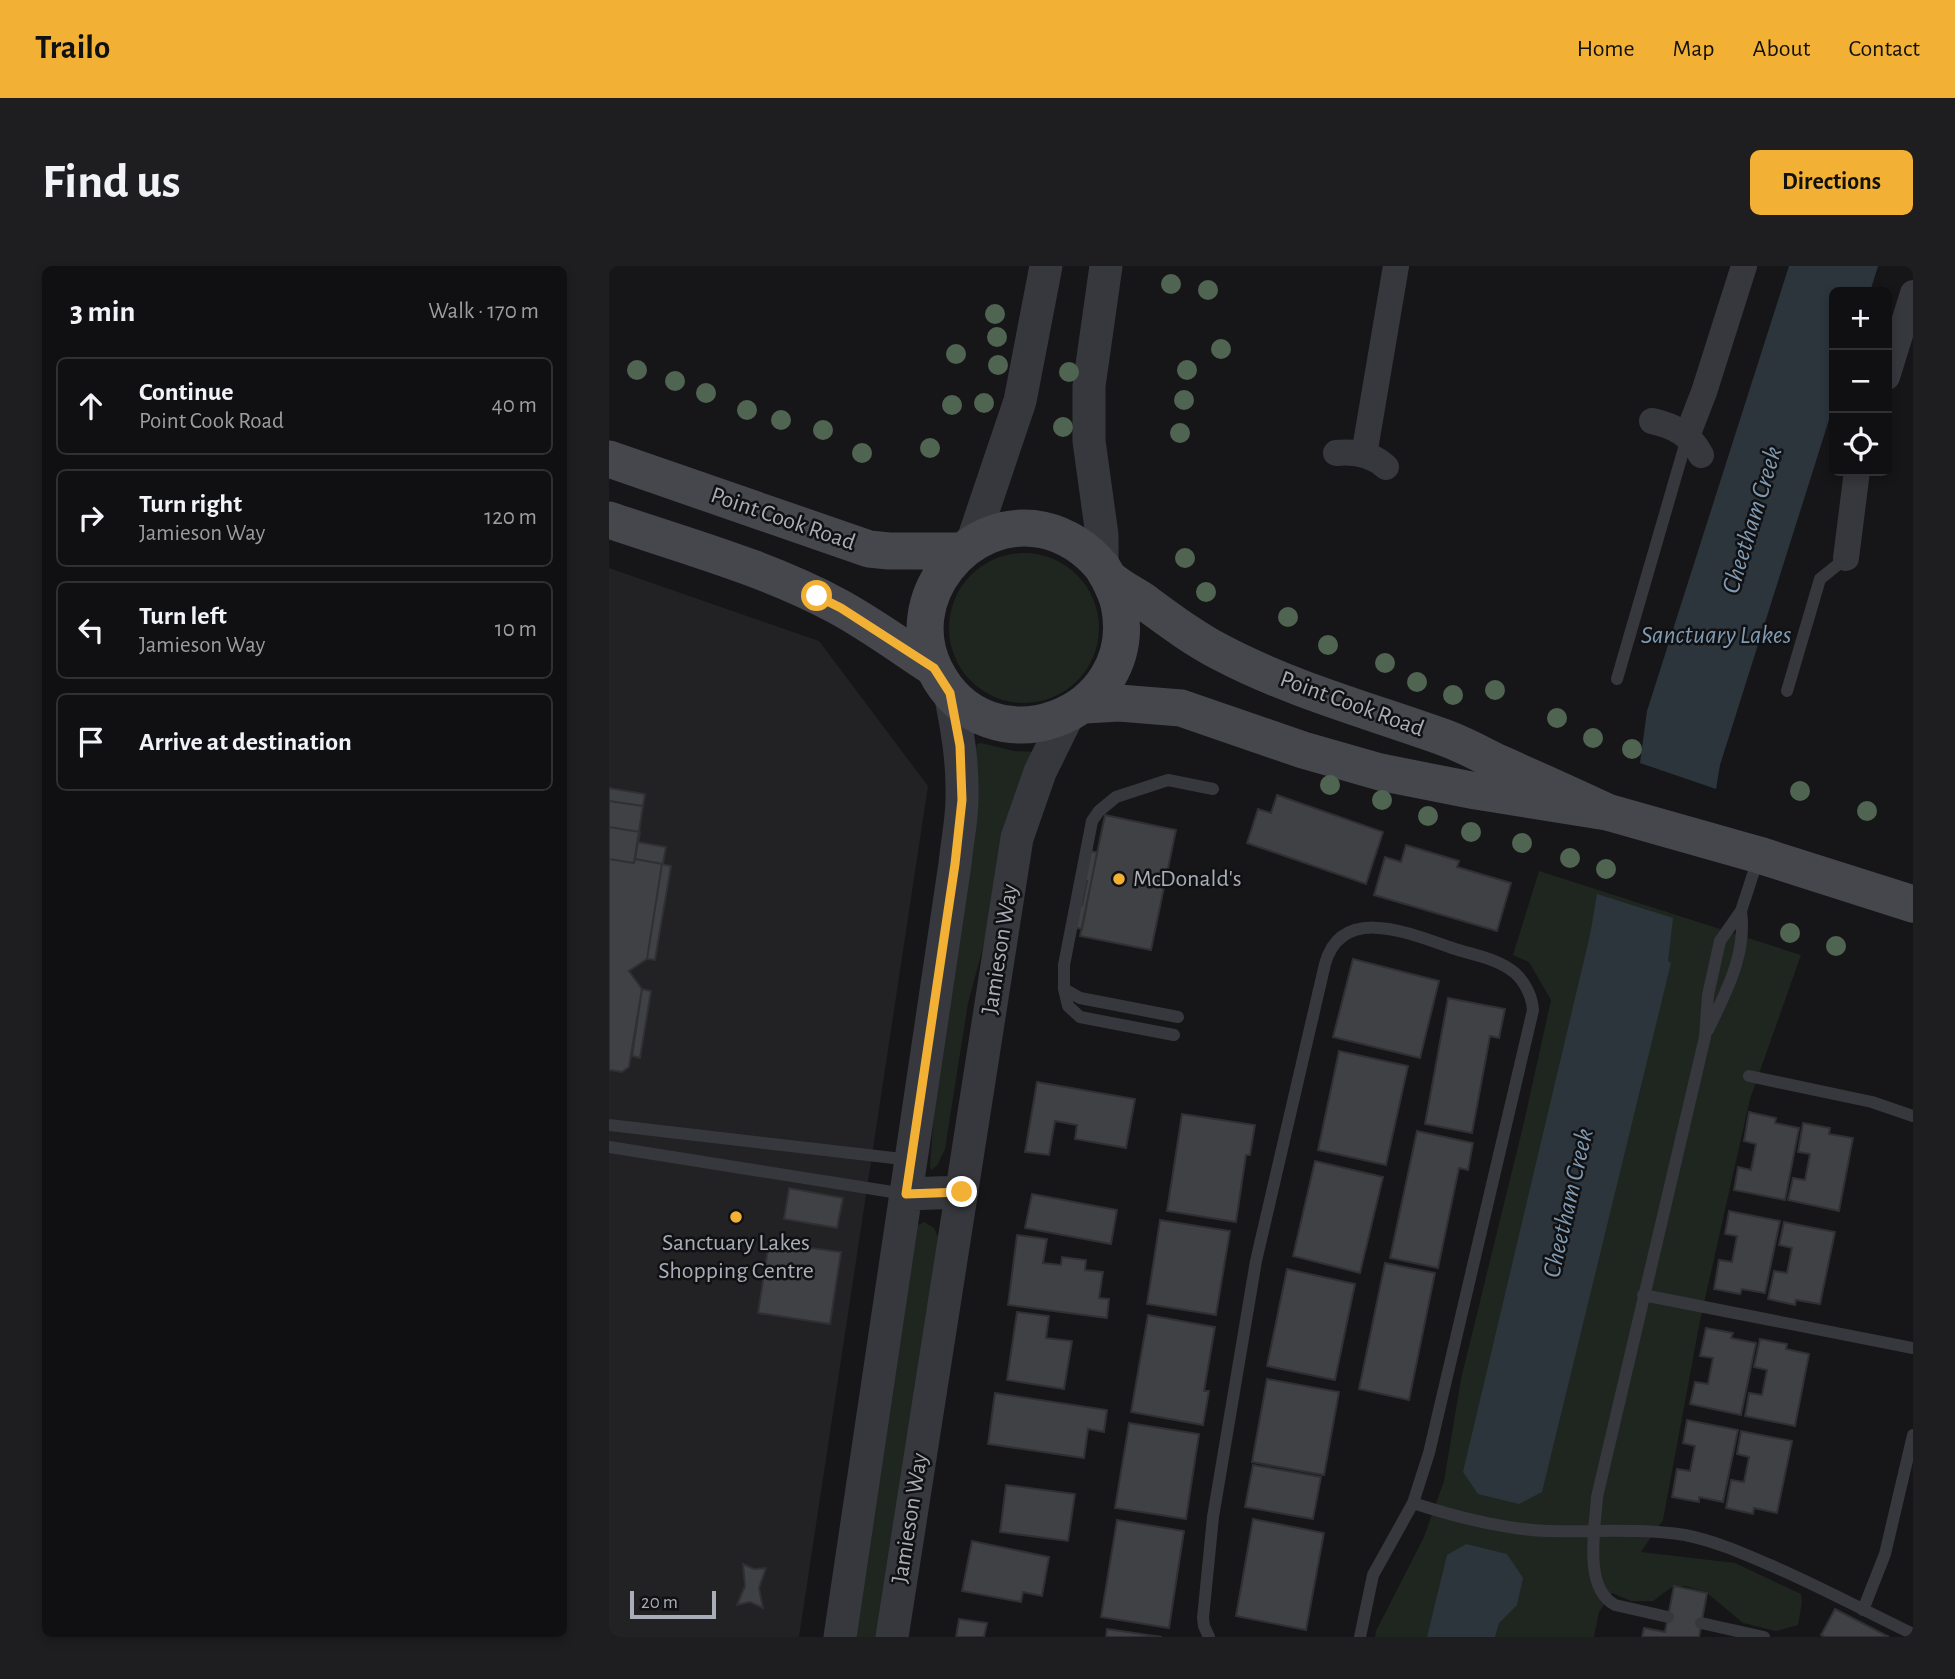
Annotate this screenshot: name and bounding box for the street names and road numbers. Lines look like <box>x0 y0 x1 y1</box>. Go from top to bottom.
street label: Point Cook Road <box>708 483 858 555</box>
street label: Point Cook Road <box>1277 667 1427 741</box>
street label: Jamieson Way <box>978 882 1022 1016</box>
street label: Jamieson Way <box>888 1451 932 1585</box>

